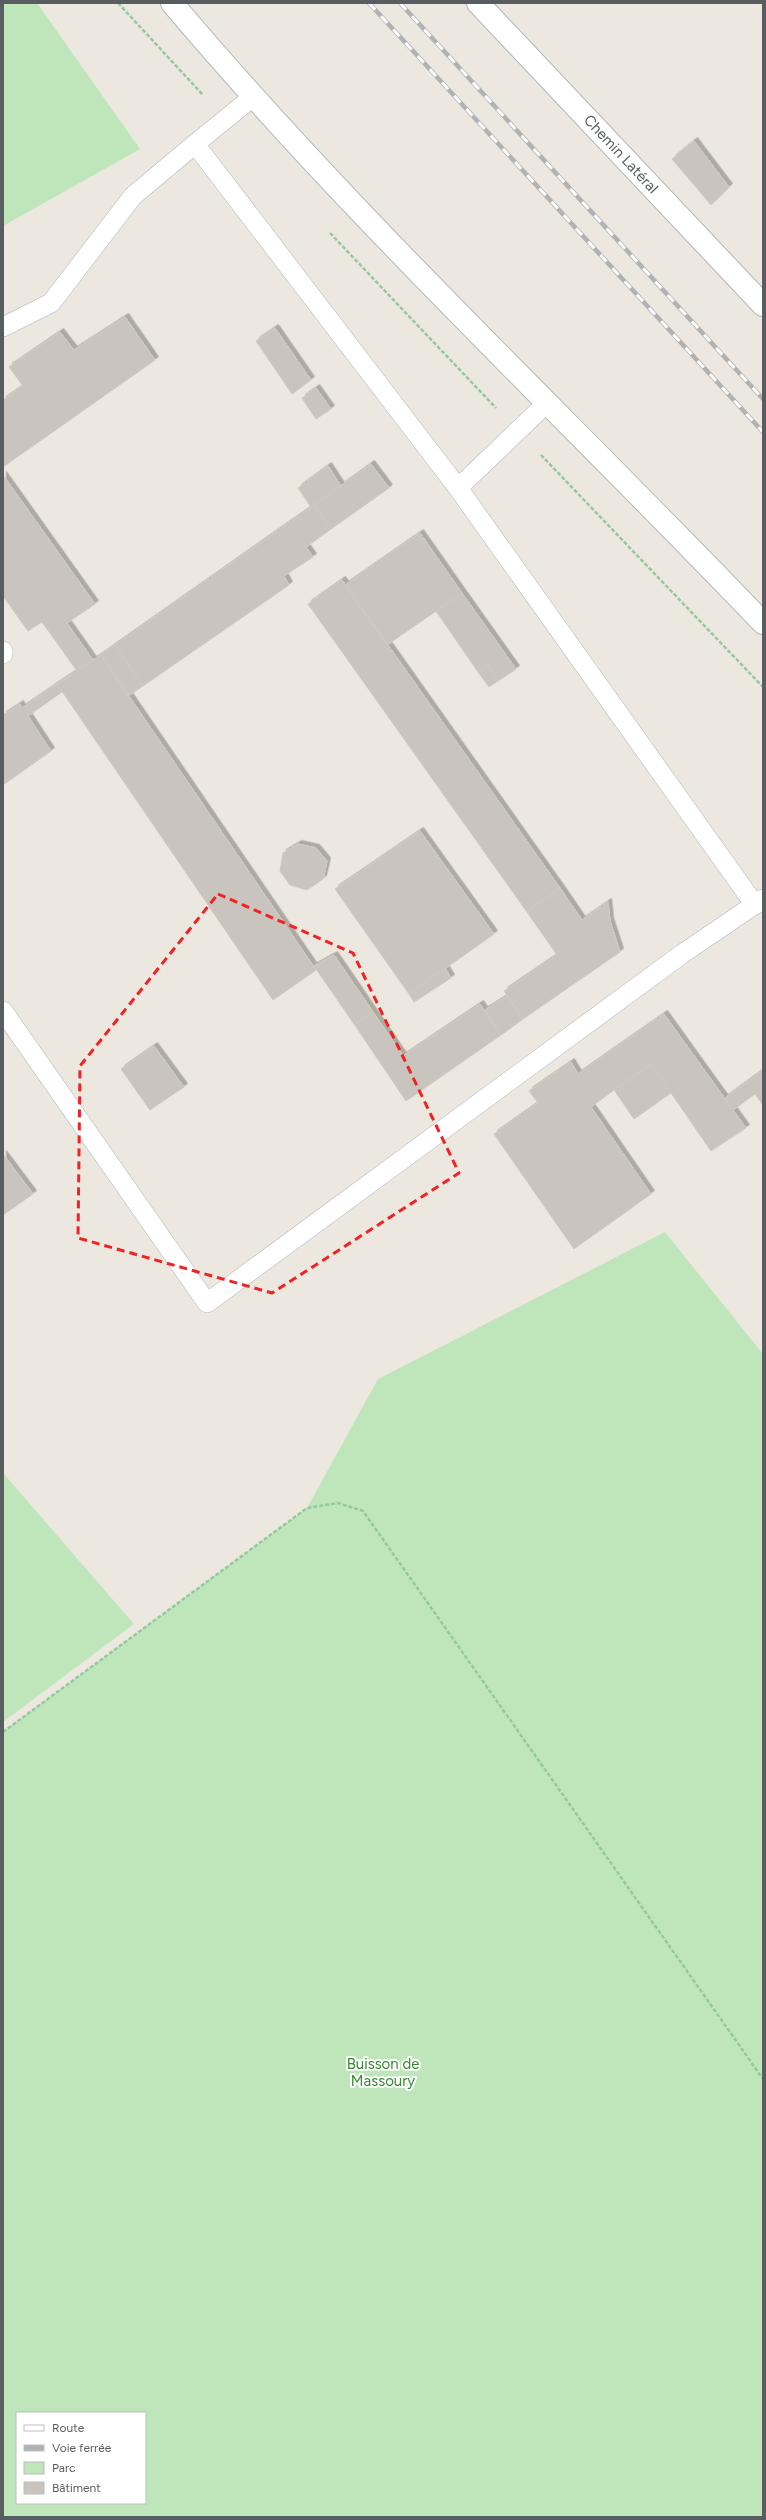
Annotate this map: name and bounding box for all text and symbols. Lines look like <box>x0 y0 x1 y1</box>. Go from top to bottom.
street label: Chemin Latéral <box>580 111 662 197</box>
park label: Buisson de Massoury <box>347 2055 419 2090</box>
legend <box>16 2412 146 2504</box>
text: Route <box>52 2421 85 2435</box>
text: Voie ferrée <box>52 2441 112 2455</box>
text: Parc <box>52 2461 76 2475</box>
text: Bâtiment <box>52 2481 101 2495</box>

